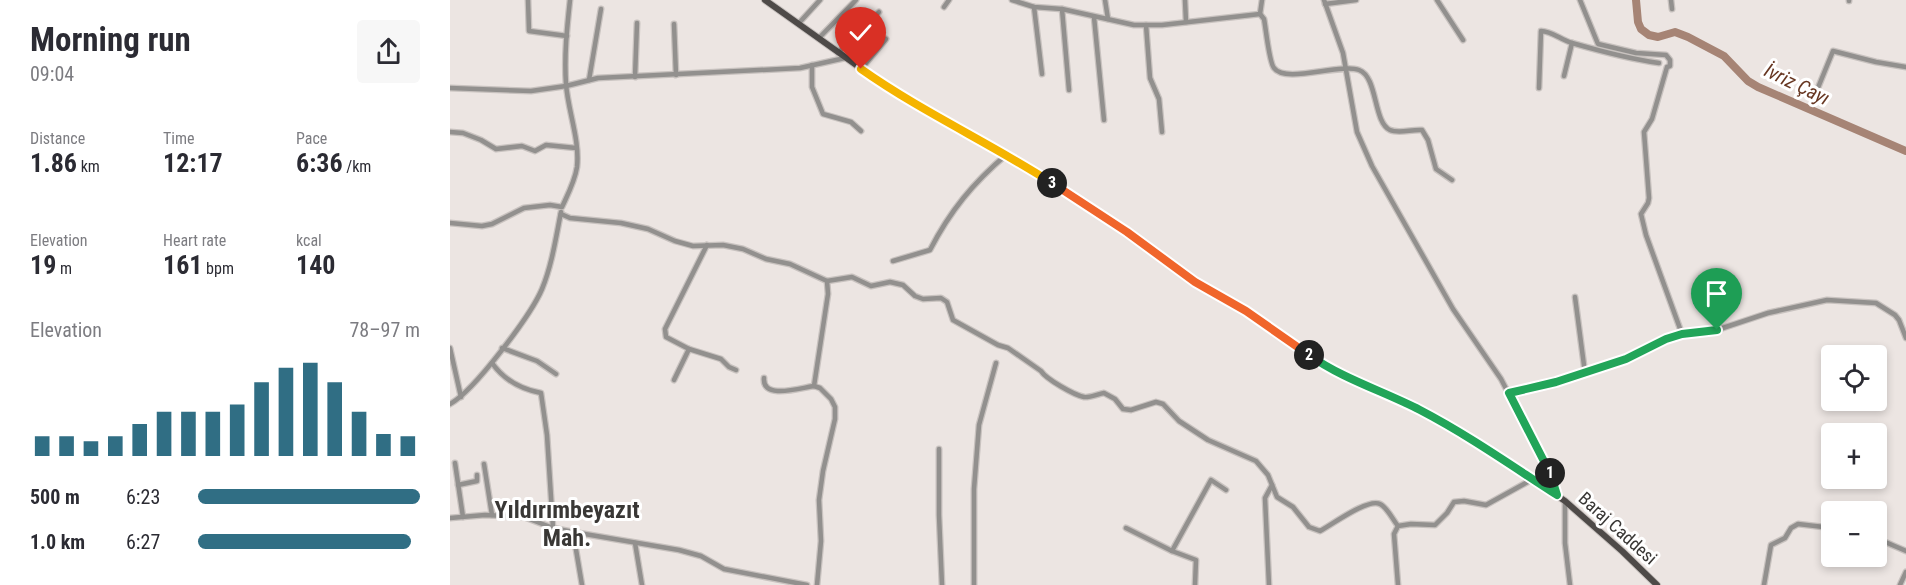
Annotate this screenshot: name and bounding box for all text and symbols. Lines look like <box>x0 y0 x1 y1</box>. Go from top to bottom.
pin <box>835 7 886 69</box>
icon: check <box>844 16 877 49</box>
text: Morning run <box>30 20 191 59</box>
button: share <box>357 20 420 83</box>
water label: İvriz Çayı <box>1761 58 1833 110</box>
text: 09:04 <box>30 62 74 86</box>
text: Distance <box>30 129 85 148</box>
text: Time <box>163 129 195 148</box>
text: Pace <box>296 129 327 148</box>
text: 1.86 <box>30 148 77 178</box>
text: 12:17 <box>163 148 223 178</box>
text: 6:36 <box>296 148 343 178</box>
text: km <box>77 157 100 176</box>
text: /km <box>343 157 371 176</box>
pin: 3 <box>1037 168 1067 198</box>
text: 3 <box>1048 173 1056 192</box>
text: Elevation <box>30 231 88 250</box>
text: Heart rate <box>163 231 226 250</box>
text: kcal <box>296 231 322 250</box>
text: 19 <box>30 250 56 280</box>
text: 161 <box>163 250 202 280</box>
text: 140 <box>296 250 335 280</box>
text: m <box>56 259 72 278</box>
text: bpm <box>202 259 234 278</box>
pin <box>1691 268 1742 330</box>
icon: arrive <box>1700 277 1733 310</box>
text: Elevation <box>30 318 102 342</box>
text: 78–97 m <box>349 318 420 342</box>
pin: 2 <box>1294 340 1324 370</box>
text: 2 <box>1305 345 1313 364</box>
map controls <box>1821 345 1887 567</box>
button: locate <box>1821 345 1887 411</box>
button: + <box>1821 423 1887 489</box>
pin: 1 <box>1535 458 1565 488</box>
text: 1 <box>1546 463 1554 482</box>
text: 500 m <box>30 485 80 509</box>
text: 6:23 <box>126 485 160 509</box>
street label: Baraj Caddesi <box>1575 487 1661 569</box>
district label: Yıldırımbeyazıt Mah. <box>494 496 640 552</box>
button: − <box>1821 501 1887 567</box>
text: 1.0 km <box>30 530 85 554</box>
text: 6:27 <box>126 530 160 554</box>

